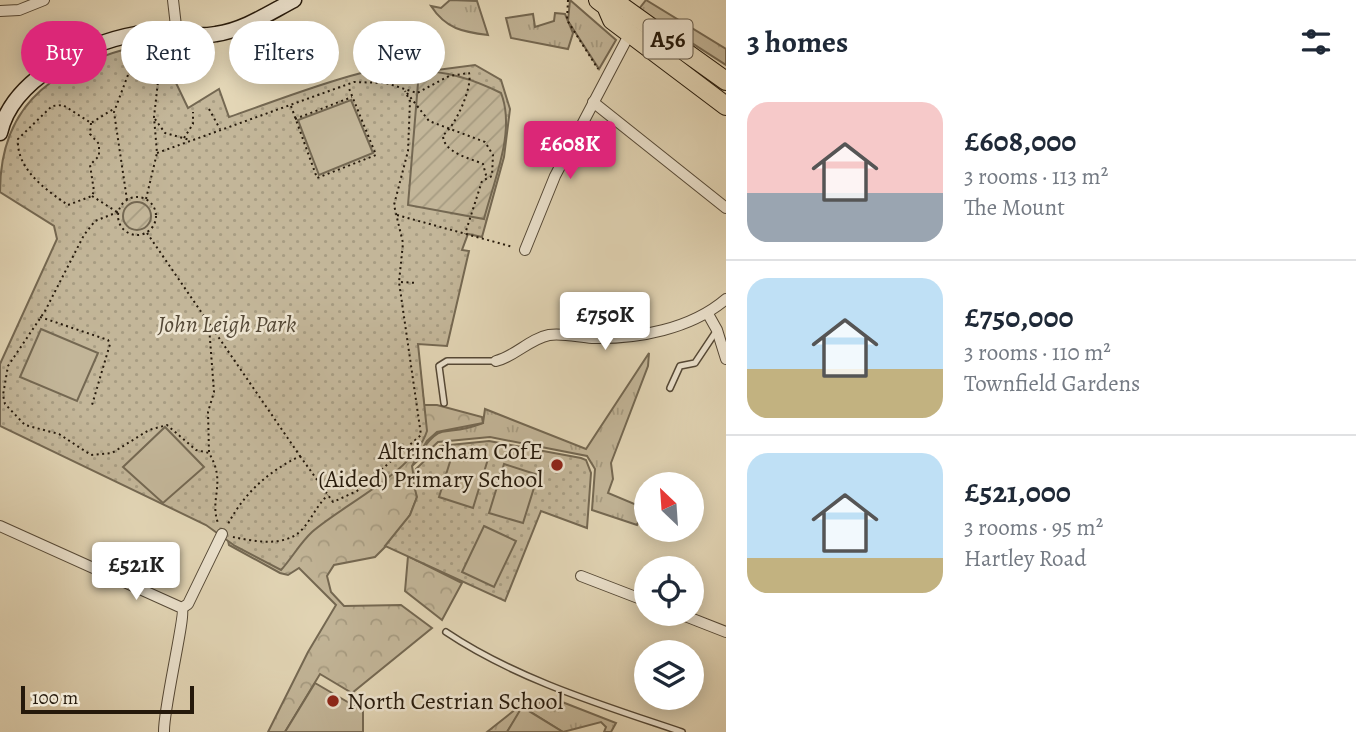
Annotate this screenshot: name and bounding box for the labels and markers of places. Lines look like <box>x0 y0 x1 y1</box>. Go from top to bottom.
pin: £608K <box>521 122 619 181</box>
pin: £750K <box>556 292 654 352</box>
place label: Altrincham CofE (Aided) Primary School <box>318 435 543 495</box>
marker: Altrincham CofE (Aided) Primary School <box>549 457 565 473</box>
pin: £521K <box>87 542 185 602</box>
place label: North Cestrian School <box>347 685 563 717</box>
marker: North Cestrian School <box>325 693 341 709</box>

